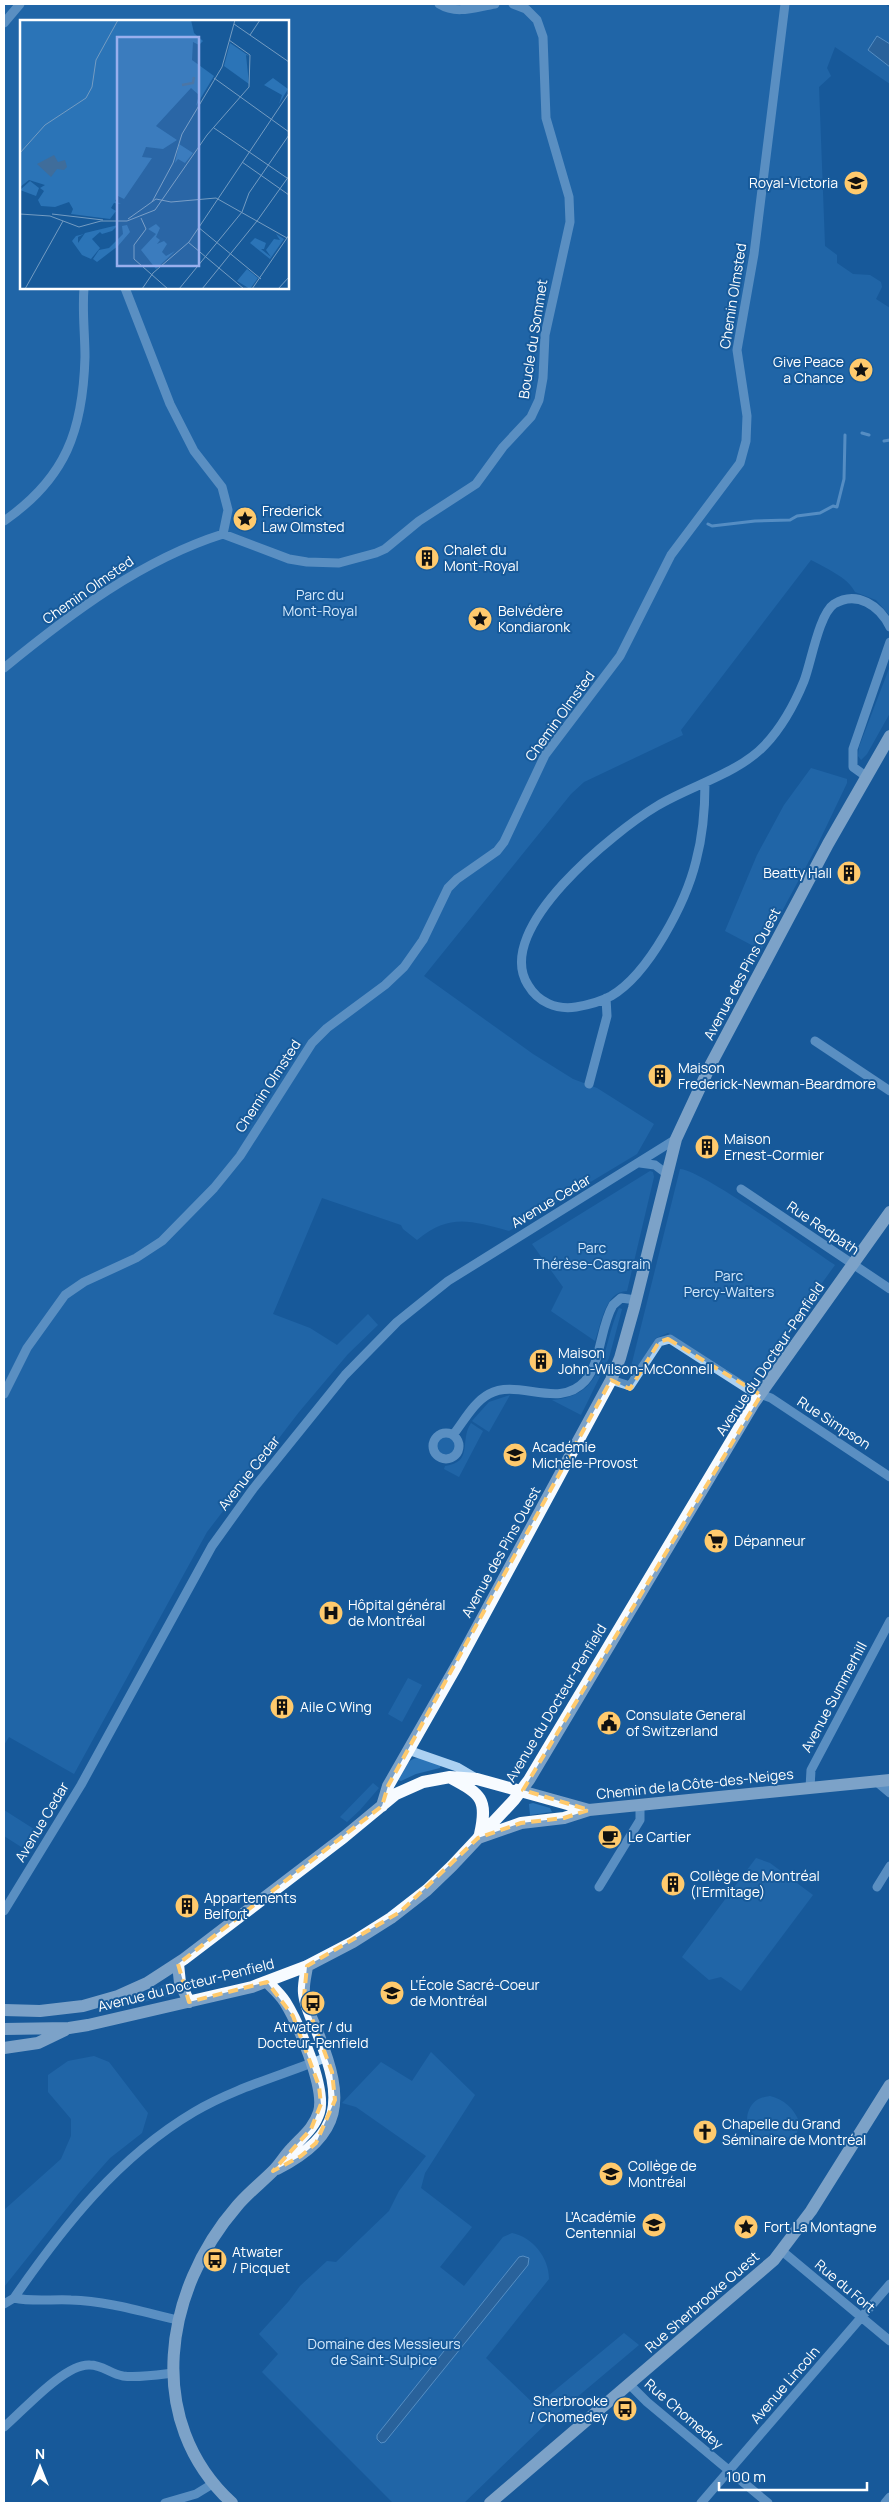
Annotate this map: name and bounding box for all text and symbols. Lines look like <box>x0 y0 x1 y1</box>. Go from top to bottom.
inset map <box>20 20 289 289</box>
school or university icon: Royal-Victoria <box>843 170 869 196</box>
place label: Royal-Victoria <box>749 173 838 192</box>
street label: Chemin Olmsted <box>715 242 750 350</box>
street label: Boucle du Sommet <box>514 277 551 400</box>
place label: Give Peace a Chance <box>773 352 844 387</box>
place icon: Give Peace a Chance <box>848 357 874 383</box>
place label: Frederick Law Olmsted <box>262 501 345 536</box>
place icon: Frederick Law Olmsted <box>232 506 258 532</box>
place label: Chalet du Mont-Royal <box>444 540 519 575</box>
building icon: Chalet du Mont-Royal <box>414 545 440 571</box>
street label: Chemin Olmsted <box>38 551 137 628</box>
park label: Parc du Mont-Royal <box>283 585 357 620</box>
place label: Belvédère Kondiaronk <box>498 601 571 636</box>
place icon: Belvédère Kondiaronk <box>467 606 493 632</box>
street label: Chemin Olmsted <box>520 667 599 765</box>
building icon: Beatty Hall <box>836 860 862 886</box>
place label: Beatty Hall <box>763 863 832 882</box>
street label: Avenue des Pins Ouest <box>699 904 785 1043</box>
street label: Chemin Olmsted <box>230 1036 305 1136</box>
place label: Maison Frederick-Newman-Beardmore <box>678 1058 876 1093</box>
building icon: Maison Frederick-Newman-Beardmore <box>647 1063 673 1089</box>
place label: Maison Ernest-Cormier <box>724 1129 824 1164</box>
building icon: Maison Ernest-Cormier <box>694 1134 720 1160</box>
street label: Avenue Cedar <box>507 1169 594 1232</box>
street label: Rue Redpath <box>783 1196 863 1259</box>
park label: Parc Thérèse-Casgrain <box>533 1238 651 1273</box>
park label: Parc Percy-Walters <box>684 1266 774 1301</box>
street label: Avenue du Docteur-Penfield <box>711 1278 828 1439</box>
place label: Maison John-Wilson-McConnell <box>558 1343 713 1378</box>
building icon: Maison John-Wilson-McConnell <box>528 1348 554 1374</box>
street label: Rue Simpson <box>794 1392 875 1453</box>
street label: Avenue Cedar <box>213 1431 284 1514</box>
place label: Académie Michèle-Provost <box>532 1437 638 1472</box>
school or university icon: Académie Michèle-Provost <box>502 1442 528 1468</box>
street label: Avenue des Pins Ouest <box>457 1482 545 1621</box>
supermarket icon: Dépanneur <box>703 1528 729 1554</box>
place label: Dépanneur <box>734 1531 806 1550</box>
place label: Hôpital général de Montréal <box>348 1595 445 1630</box>
hospital icon: Hôpital général de Montréal <box>318 1600 344 1626</box>
street label: Avenue du Docteur-Penfield <box>501 1620 610 1785</box>
street label: Avenue Summerhill <box>796 1638 871 1755</box>
building icon: Aile C Wing <box>269 1694 295 1720</box>
place label: Aile C Wing <box>300 1697 372 1716</box>
place label: Consulate General of Switzerland <box>626 1705 746 1740</box>
public building icon: Consulate General of Switzerland <box>596 1710 622 1736</box>
street label: Chemin de la Côte-des-Neiges <box>596 1764 794 1803</box>
street label: Avenue Cedar <box>10 1778 73 1865</box>
cafe icon: Le Cartier <box>597 1824 623 1850</box>
place label: Le Cartier <box>628 1827 691 1846</box>
place label: Collège de Montréal (l'Ermitage) <box>690 1866 820 1901</box>
building icon: Collège de Montréal (l'Ermitage) <box>660 1871 686 1897</box>
place label: Appartements Belfort <box>204 1888 297 1923</box>
building icon: Appartements Belfort <box>174 1893 200 1919</box>
street label: Avenue du Docteur-Penfield <box>96 1953 276 2016</box>
place label: L'École Sacré-Coeur de Montréal <box>410 1975 540 2010</box>
school or university icon: L'École Sacré-Coeur de Montréal <box>379 1980 405 2006</box>
bus stop icon: Atwater / du Docteur-Penfield <box>300 1990 326 2016</box>
place label: Atwater / du Docteur-Penfield <box>257 2017 369 2052</box>
place label: Chapelle du Grand Séminaire de Montréal <box>722 2114 866 2149</box>
church icon: Chapelle du Grand Séminaire de Montréal <box>692 2119 718 2145</box>
place label: Collège de Montréal <box>628 2156 697 2191</box>
school or university icon: Collège de Montréal <box>598 2161 624 2187</box>
place label: L’Académie Centennial <box>565 2207 636 2242</box>
school or university icon: L’Académie Centennial <box>641 2212 667 2238</box>
place icon: Fort La Montagne <box>733 2214 759 2240</box>
place label: Fort La Montagne <box>764 2217 877 2236</box>
place label: Atwater / Picquet <box>232 2242 290 2277</box>
street label: Rue Sherbrooke Ouest <box>641 2246 763 2357</box>
bus stop icon: Atwater / Picquet <box>202 2247 228 2273</box>
street label: Rue du Fort <box>811 2255 880 2317</box>
park label: Domaine des Messieurs de Saint-Sulpice <box>307 2334 461 2369</box>
street label: Avenue Lincoln <box>746 2342 824 2427</box>
street label: Rue Chomedey <box>641 2374 728 2453</box>
place label: Sherbrooke / Chomedey <box>529 2391 609 2426</box>
bus stop icon: Sherbrooke / Chomedey <box>612 2396 638 2422</box>
north arrow <box>15 2442 65 2492</box>
text: N <box>35 2444 45 2463</box>
scale bar <box>719 2460 866 2492</box>
text: 100 m <box>726 2466 766 2487</box>

